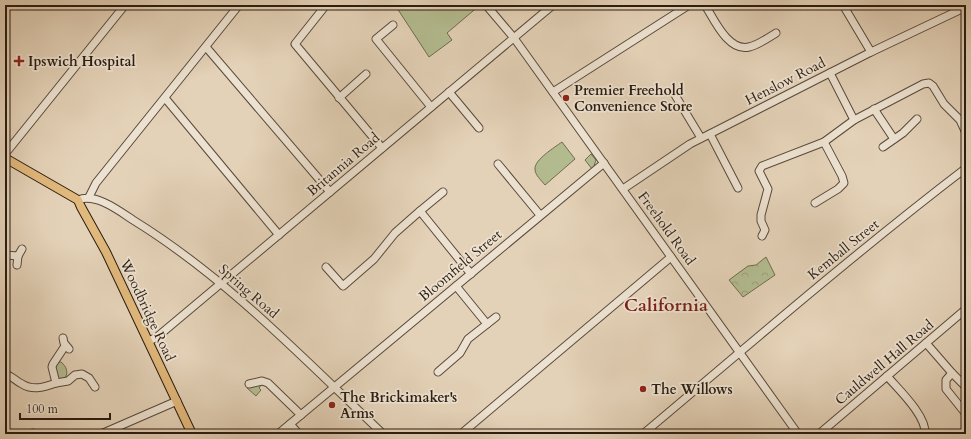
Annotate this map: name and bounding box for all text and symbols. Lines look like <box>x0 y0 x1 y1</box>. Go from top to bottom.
place label: Ipswich Hospital <box>28 52 136 71</box>
street label: Henslow Road <box>742 53 829 110</box>
marker: Ipswich Hospital <box>13 55 25 67</box>
place label: Premier Freehold Convenience Store <box>574 81 693 116</box>
marker: Premier Freehold Convenience Store <box>561 93 571 103</box>
street label: Britannia Road <box>303 128 384 200</box>
street label: Freehold Road <box>633 188 700 269</box>
street label: Kemball Street <box>804 214 883 284</box>
street label: Bloomfield Street <box>415 225 506 306</box>
street label: Woodbridge Road <box>115 255 180 365</box>
street label: Spring Road <box>215 260 283 323</box>
district label: California <box>624 293 708 318</box>
street label: Cauldwell Hall Road <box>831 315 938 409</box>
place label: The Willows <box>651 380 733 399</box>
marker: The Willows <box>638 384 648 394</box>
place label: The Brickimaker's Arms <box>340 388 457 423</box>
scale bar <box>20 395 110 421</box>
marker: The Brickimaker's Arms <box>327 400 337 410</box>
text: 100 m <box>26 401 59 417</box>

